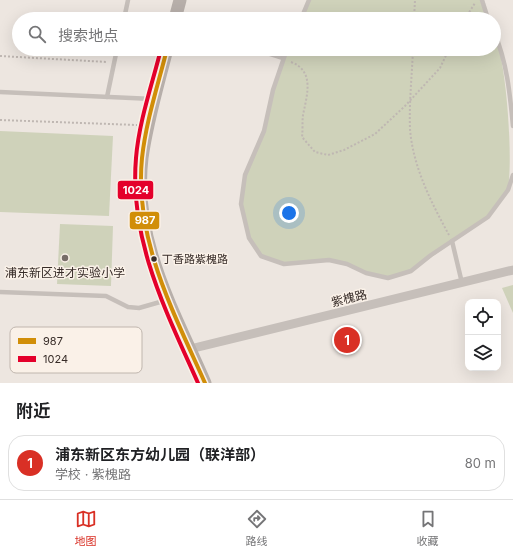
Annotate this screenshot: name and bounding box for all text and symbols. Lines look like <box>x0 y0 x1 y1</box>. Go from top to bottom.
search box <box>12 12 501 56</box>
icon: search <box>26 23 48 45</box>
text: 搜索地点 <box>58 26 118 45</box>
line badge: 1024 <box>117 180 154 200</box>
text: 1024 <box>123 183 149 197</box>
your location <box>279 203 299 223</box>
line badge: 987 <box>129 211 160 230</box>
text: 987 <box>135 213 155 227</box>
place label: 丁香路紫槐路 <box>162 252 228 266</box>
marker: 浦东新区进才实验小学 <box>60 253 70 263</box>
marker: 丁香路紫槐路 <box>149 254 159 264</box>
place label: 浦东新区进才实验小学 <box>5 265 125 280</box>
street label: 紫槐路 <box>330 286 368 310</box>
map controls <box>465 299 501 371</box>
button: locate <box>465 299 501 335</box>
pin: 1 <box>334 325 360 355</box>
legend <box>10 327 142 373</box>
text: 987 <box>43 334 63 348</box>
button: layers <box>465 335 501 371</box>
text: 1024 <box>43 352 68 366</box>
text: 附近 <box>16 401 50 421</box>
text: 浦东新区东方幼儿园（联洋部） <box>55 445 265 464</box>
text: 1 <box>27 455 33 471</box>
text: 80 m <box>465 455 496 471</box>
text: 学校 · 紫槐路 <box>55 466 131 482</box>
tab: 地图 <box>75 508 97 548</box>
tab: 路线 <box>246 508 268 548</box>
tab: 收藏 <box>417 508 439 548</box>

